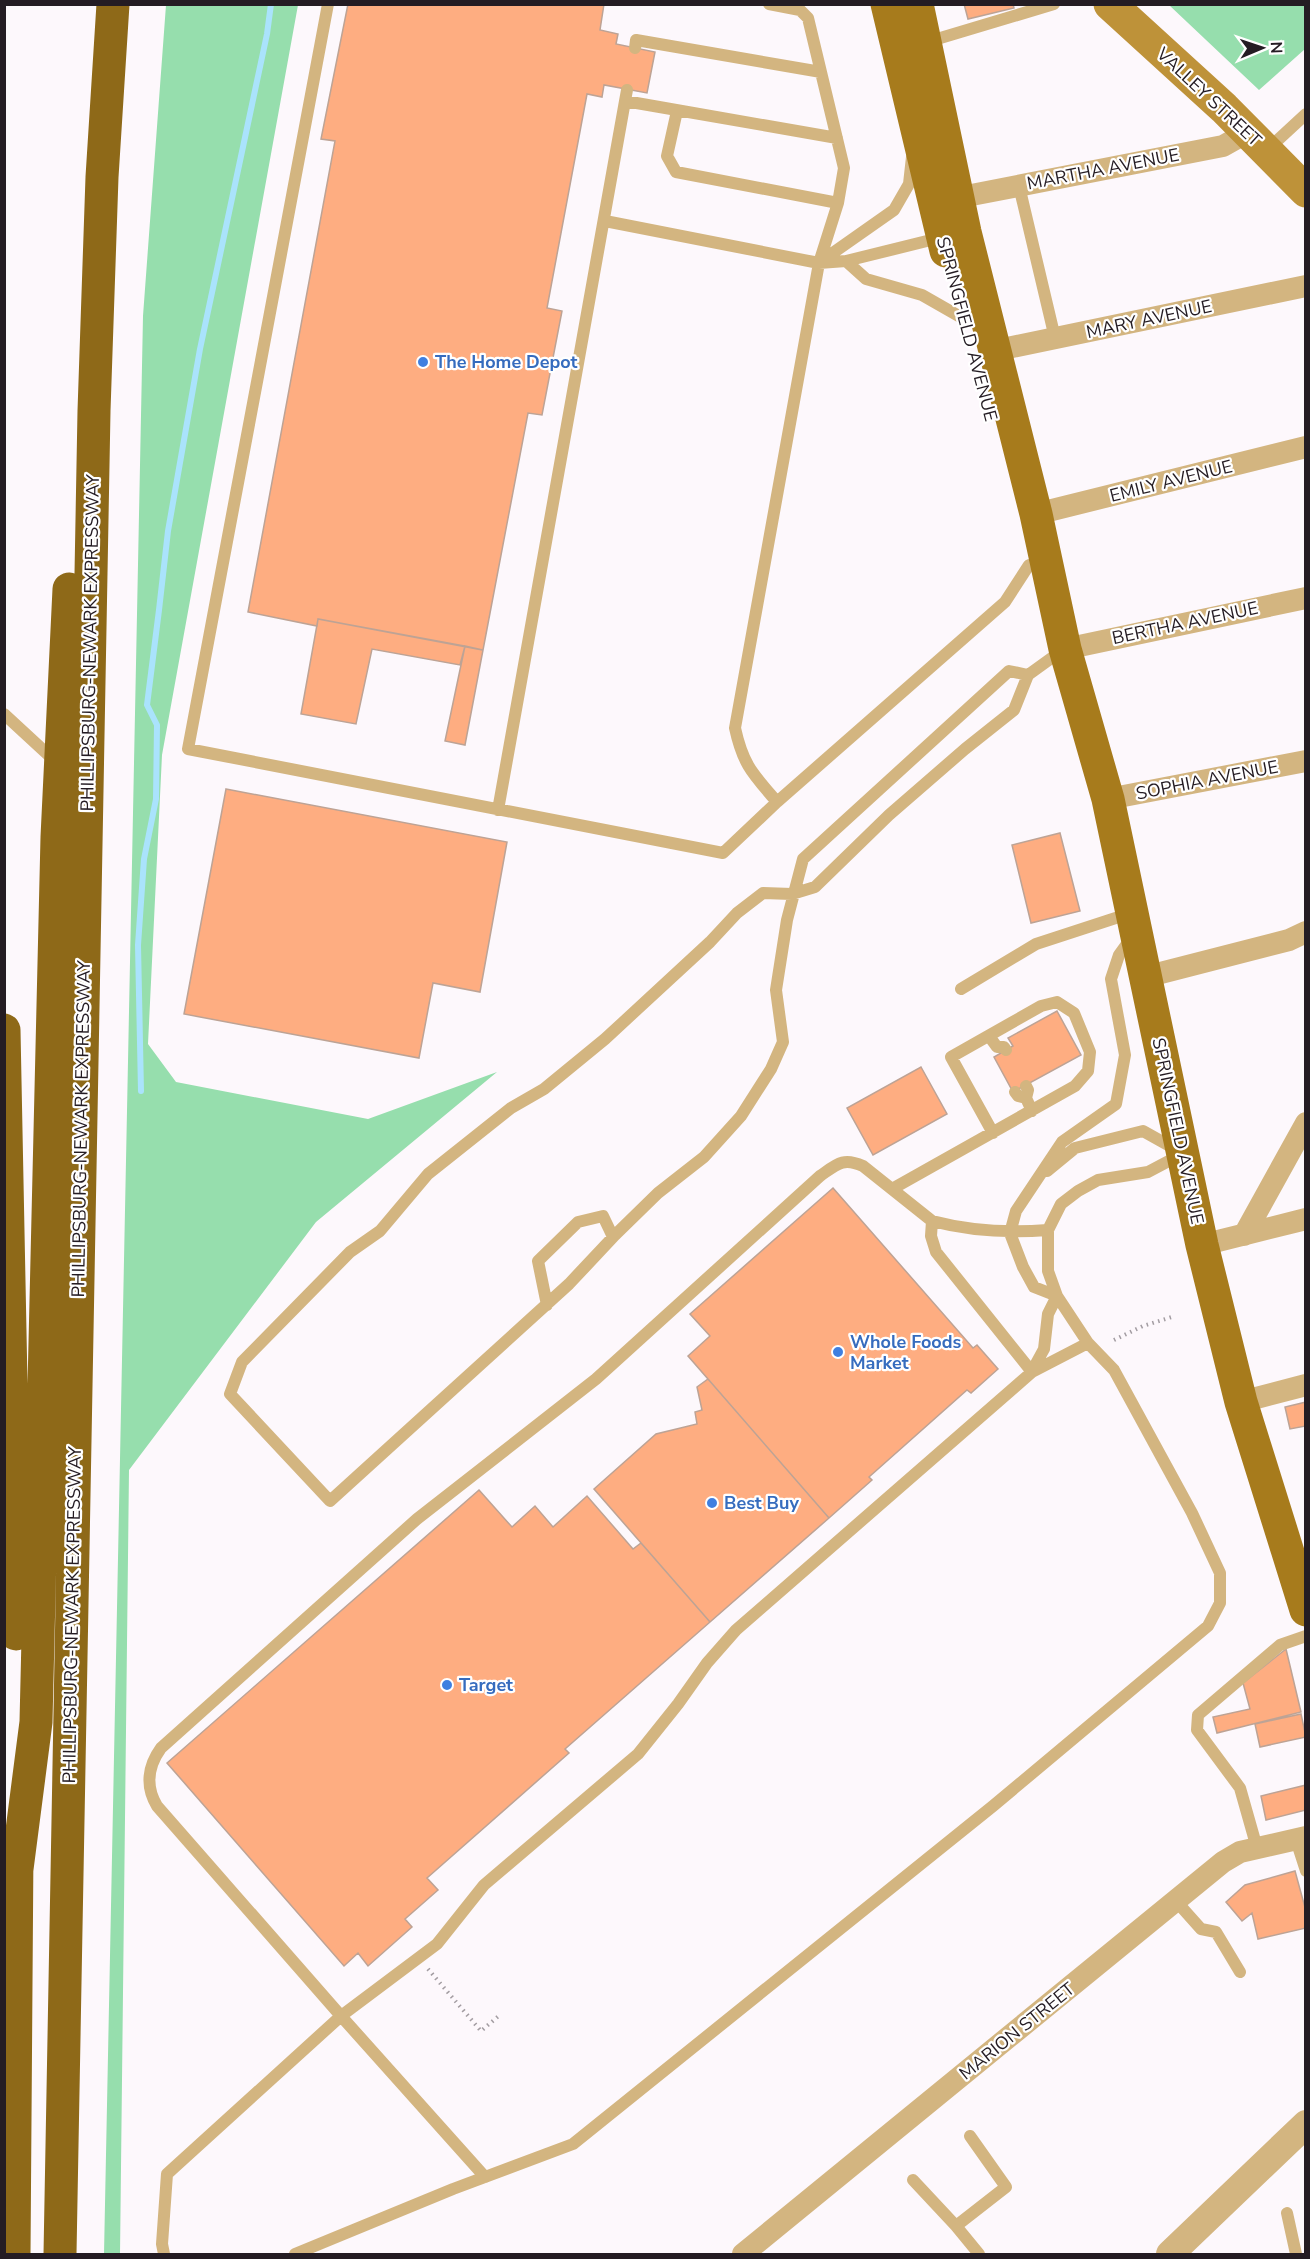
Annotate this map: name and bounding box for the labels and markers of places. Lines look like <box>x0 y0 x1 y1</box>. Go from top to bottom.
place label: The Home Depot <box>435 350 578 374</box>
marker: The Home Depot <box>416 355 430 369</box>
place label: Whole Foods Market <box>850 1330 962 1375</box>
marker: Whole Foods Market <box>831 1345 845 1359</box>
place label: Best Buy <box>724 1491 799 1515</box>
marker: Best Buy <box>705 1496 719 1510</box>
place label: Target <box>459 1673 513 1697</box>
marker: Target <box>440 1678 454 1692</box>

